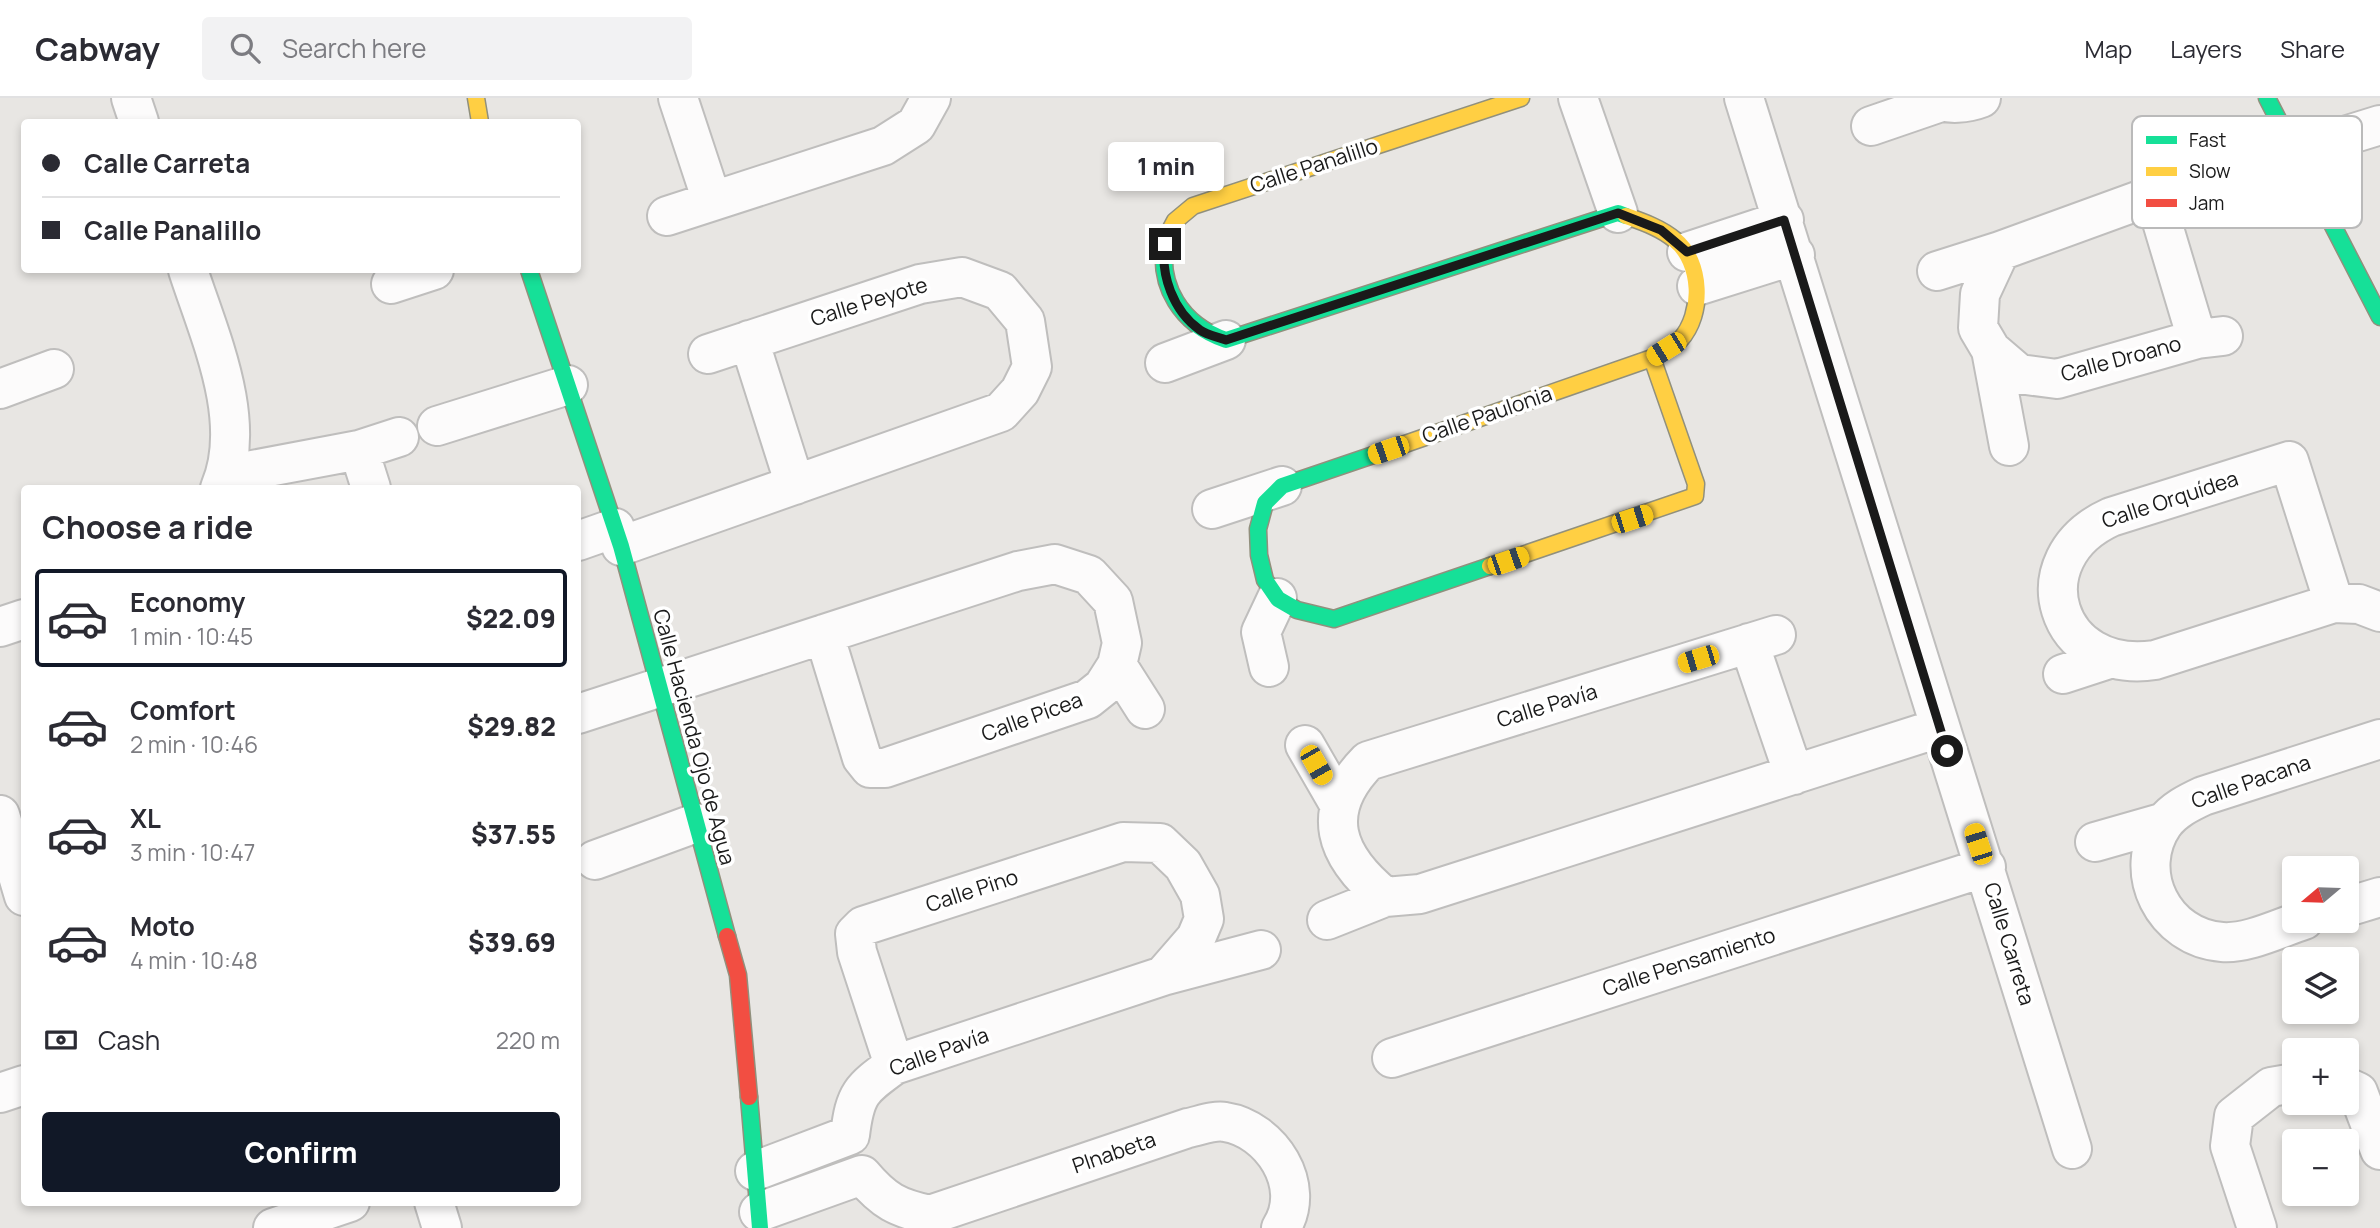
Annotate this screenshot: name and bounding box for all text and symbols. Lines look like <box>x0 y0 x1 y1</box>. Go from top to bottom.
search box <box>202 17 692 80</box>
text: Cabway <box>35 26 160 71</box>
icon: search <box>226 29 264 67</box>
text: Search here <box>282 30 427 66</box>
text: Map <box>2085 32 2132 65</box>
text: Layers <box>2170 32 2242 65</box>
text: Share <box>2280 32 2345 65</box>
legend <box>2132 116 2362 228</box>
text: Fast <box>2189 127 2226 153</box>
street label: Calle Panalillo <box>1246 131 1381 199</box>
callout: 1 min <box>1107 142 1223 192</box>
text: Calle Carreta <box>84 145 250 181</box>
text: 1 min <box>1137 150 1195 182</box>
text: Slow <box>2189 158 2231 184</box>
text: Jam <box>2189 190 2224 216</box>
text: Calle Panalillo <box>84 212 261 248</box>
route end <box>1149 228 1181 260</box>
street label: Calle Peyote <box>807 270 931 332</box>
car <box>1643 329 1690 369</box>
street label: Calle Droano <box>2058 329 2184 388</box>
street label: Calle Paulonia <box>1418 379 1555 449</box>
car <box>1365 433 1412 467</box>
street label: Calle Orquídea <box>2098 464 2241 534</box>
car <box>1609 503 1656 535</box>
text: Choose a ride <box>42 505 253 549</box>
car <box>1485 544 1532 578</box>
text: Economy <box>130 584 245 620</box>
icon: car <box>46 587 109 650</box>
text: $22.09 <box>466 600 556 636</box>
street label: Calle Hacienda Ojo de Agua <box>647 606 743 868</box>
text: 1 min · 10:45 <box>130 620 253 652</box>
car <box>1675 643 1722 675</box>
street label: Calle Pavía <box>1493 677 1600 734</box>
street label: Calle Pícea <box>977 685 1086 747</box>
text: Comfort <box>130 692 236 728</box>
icon: car <box>46 695 109 758</box>
text: $29.82 <box>467 708 556 744</box>
text: 2 min · 10:46 <box>130 728 258 760</box>
route start <box>1931 735 1963 767</box>
car <box>1297 742 1336 788</box>
street label: Calle Pacana <box>2187 748 2314 815</box>
text: XL <box>130 800 161 836</box>
icon: car <box>46 803 109 866</box>
text: $37.55 <box>471 816 556 852</box>
car <box>1962 821 1995 867</box>
text: 3 min · 10:47 <box>130 836 255 868</box>
north arrow <box>2282 856 2359 933</box>
map controls <box>2282 856 2359 1206</box>
street label: Calle Pino <box>922 862 1021 918</box>
street label: Calle Carreta <box>1978 879 2042 1009</box>
text: Moto <box>130 908 195 944</box>
icon: car <box>46 911 109 974</box>
street label: Calle Pensamiento <box>1599 920 1779 1002</box>
text: $39.69 <box>468 924 556 960</box>
text: 4 min · 10:48 <box>130 944 258 976</box>
button: layers <box>2282 947 2359 1024</box>
street label: Calle Pavía <box>885 1020 992 1082</box>
icon: cash <box>42 1021 80 1059</box>
text: Cash <box>98 1022 160 1058</box>
text: 220 m <box>496 1024 560 1056</box>
button: + <box>2282 1038 2359 1115</box>
button: Confirm <box>42 1112 560 1192</box>
street label: PInabeta <box>1068 1125 1159 1179</box>
button: − <box>2282 1129 2359 1206</box>

